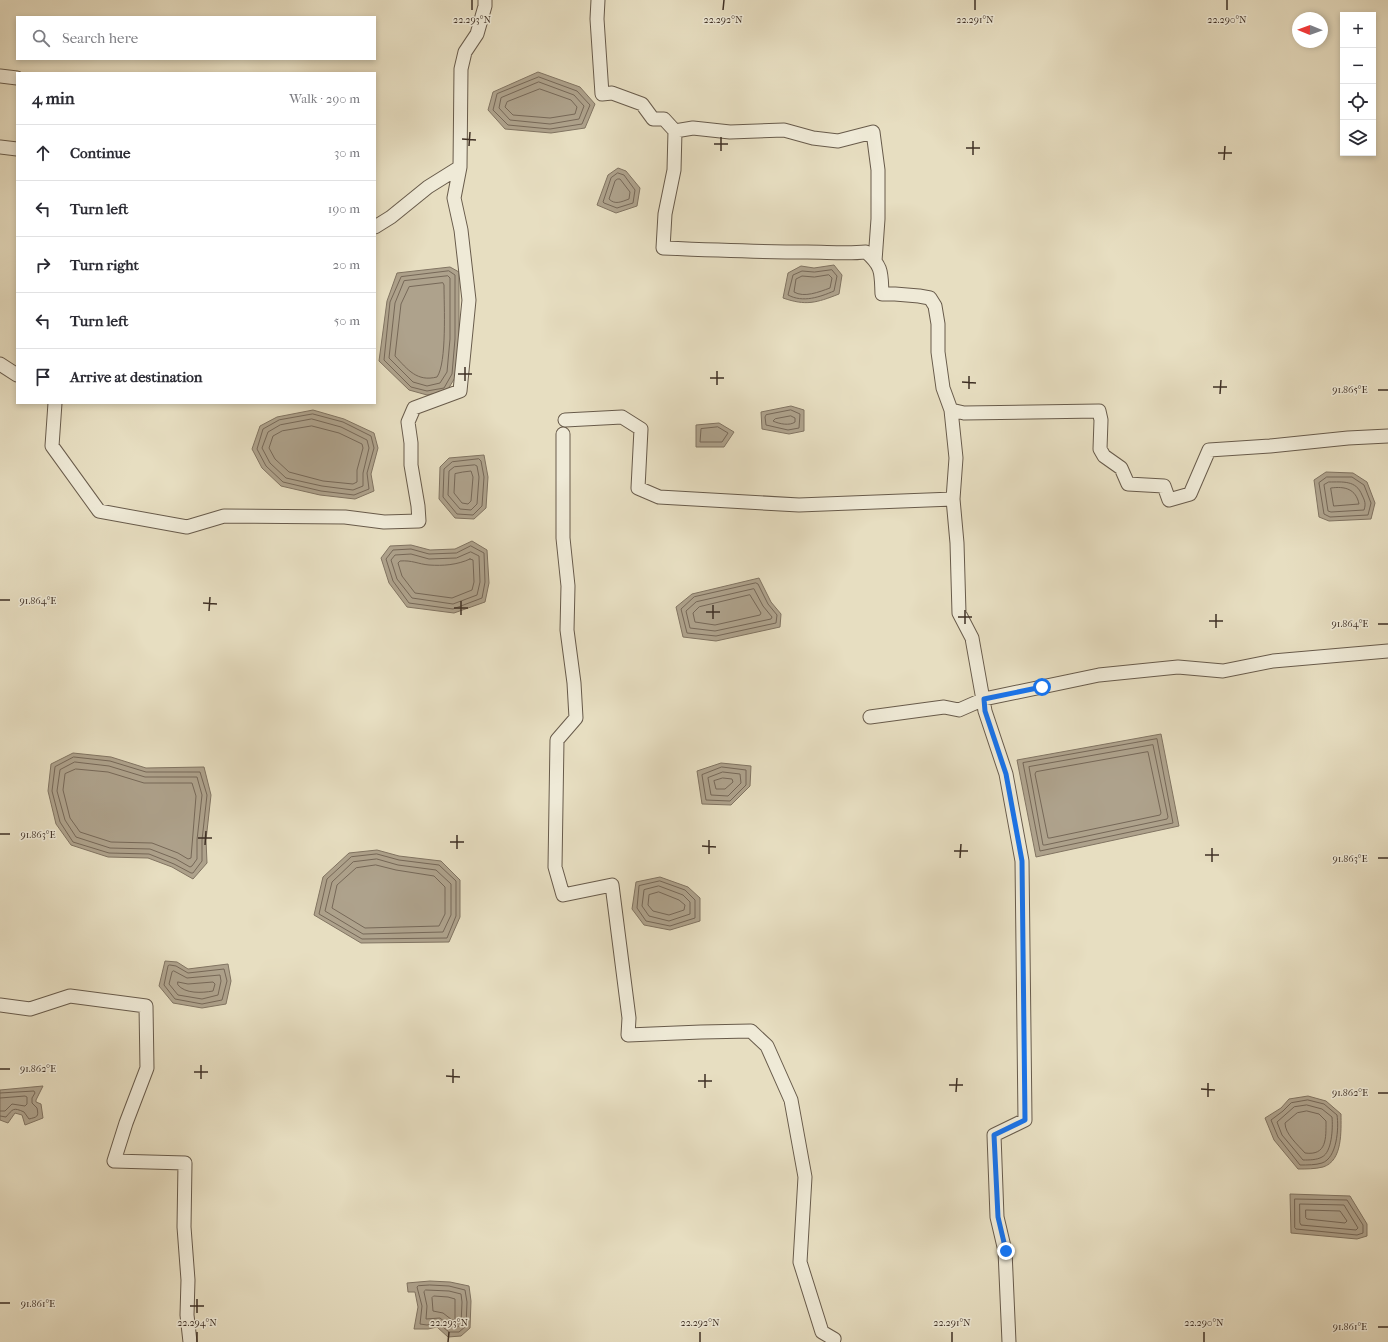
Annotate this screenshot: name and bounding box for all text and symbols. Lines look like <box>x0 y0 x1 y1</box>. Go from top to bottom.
north arrow <box>1292 12 1328 48</box>
map controls <box>1340 12 1376 156</box>
button: + <box>1340 12 1376 48</box>
text: 22.293°N <box>453 14 491 26</box>
text: 22.292°N <box>704 14 743 26</box>
text: 22.291°N <box>956 14 994 26</box>
text: 22.290°N <box>1207 14 1247 26</box>
search box <box>16 16 376 60</box>
icon: search <box>30 27 52 49</box>
text: Search here <box>62 29 138 47</box>
button: − <box>1340 48 1376 84</box>
button: locate <box>1340 84 1376 120</box>
text: 4 min <box>32 88 75 108</box>
text: Walk · 290 m <box>289 91 360 106</box>
button: layers <box>1340 120 1376 156</box>
icon: ahead <box>32 142 54 164</box>
text: Continue <box>70 144 130 162</box>
text: 30 m <box>334 145 360 160</box>
icon: left <box>32 198 54 220</box>
text: Turn left <box>70 200 128 218</box>
text: 190 m <box>328 201 360 216</box>
icon: right <box>32 254 54 276</box>
text: Turn right <box>70 256 139 274</box>
text: 20 m <box>333 257 360 272</box>
icon: left <box>32 310 54 332</box>
text: Turn left <box>70 312 128 330</box>
text: 50 m <box>334 313 360 328</box>
icon: arrive <box>32 366 54 388</box>
text: Arrive at destination <box>70 368 202 386</box>
text: 91.865°E <box>1332 384 1368 396</box>
text: 91.864°E <box>20 595 56 607</box>
text: 91.864°E <box>1332 618 1368 630</box>
route start <box>1033 678 1051 696</box>
text: 91.863°E <box>20 829 56 841</box>
text: 91.863°E <box>1332 853 1368 865</box>
text: 91.862°E <box>20 1063 56 1075</box>
text: 91.862°E <box>1332 1087 1368 1099</box>
route end <box>997 1242 1015 1260</box>
text: 91.861°E <box>21 1298 55 1310</box>
text: 22.294°N <box>177 1317 217 1329</box>
text: 22.293°N <box>430 1317 468 1329</box>
text: 22.292°N <box>681 1317 720 1329</box>
text: 22.291°N <box>933 1317 971 1329</box>
text: 22.290°N <box>1184 1317 1224 1329</box>
text: 91.861°E <box>1333 1321 1367 1333</box>

